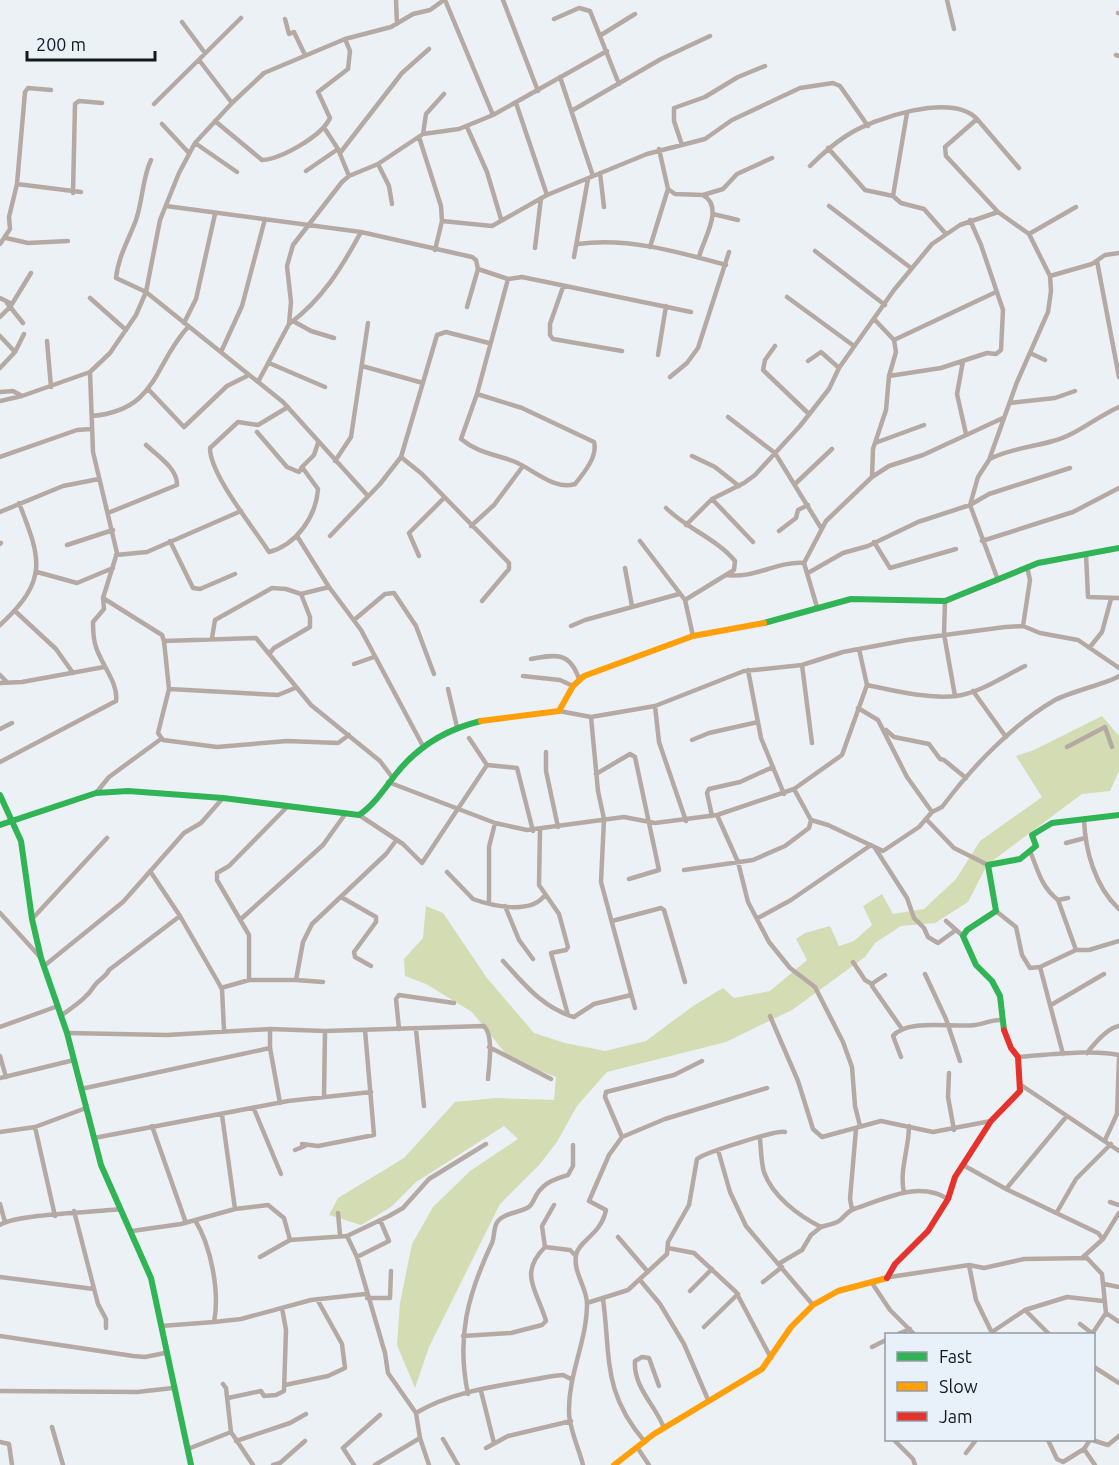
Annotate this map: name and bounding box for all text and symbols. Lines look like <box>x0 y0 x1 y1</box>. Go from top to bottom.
scale bar <box>27 24 154 62</box>
text: 200 m <box>36 34 86 54</box>
legend <box>885 1333 1095 1441</box>
text: Fast <box>939 1346 972 1366</box>
text: Slow <box>939 1376 978 1396</box>
text: Jam <box>939 1406 973 1426</box>

